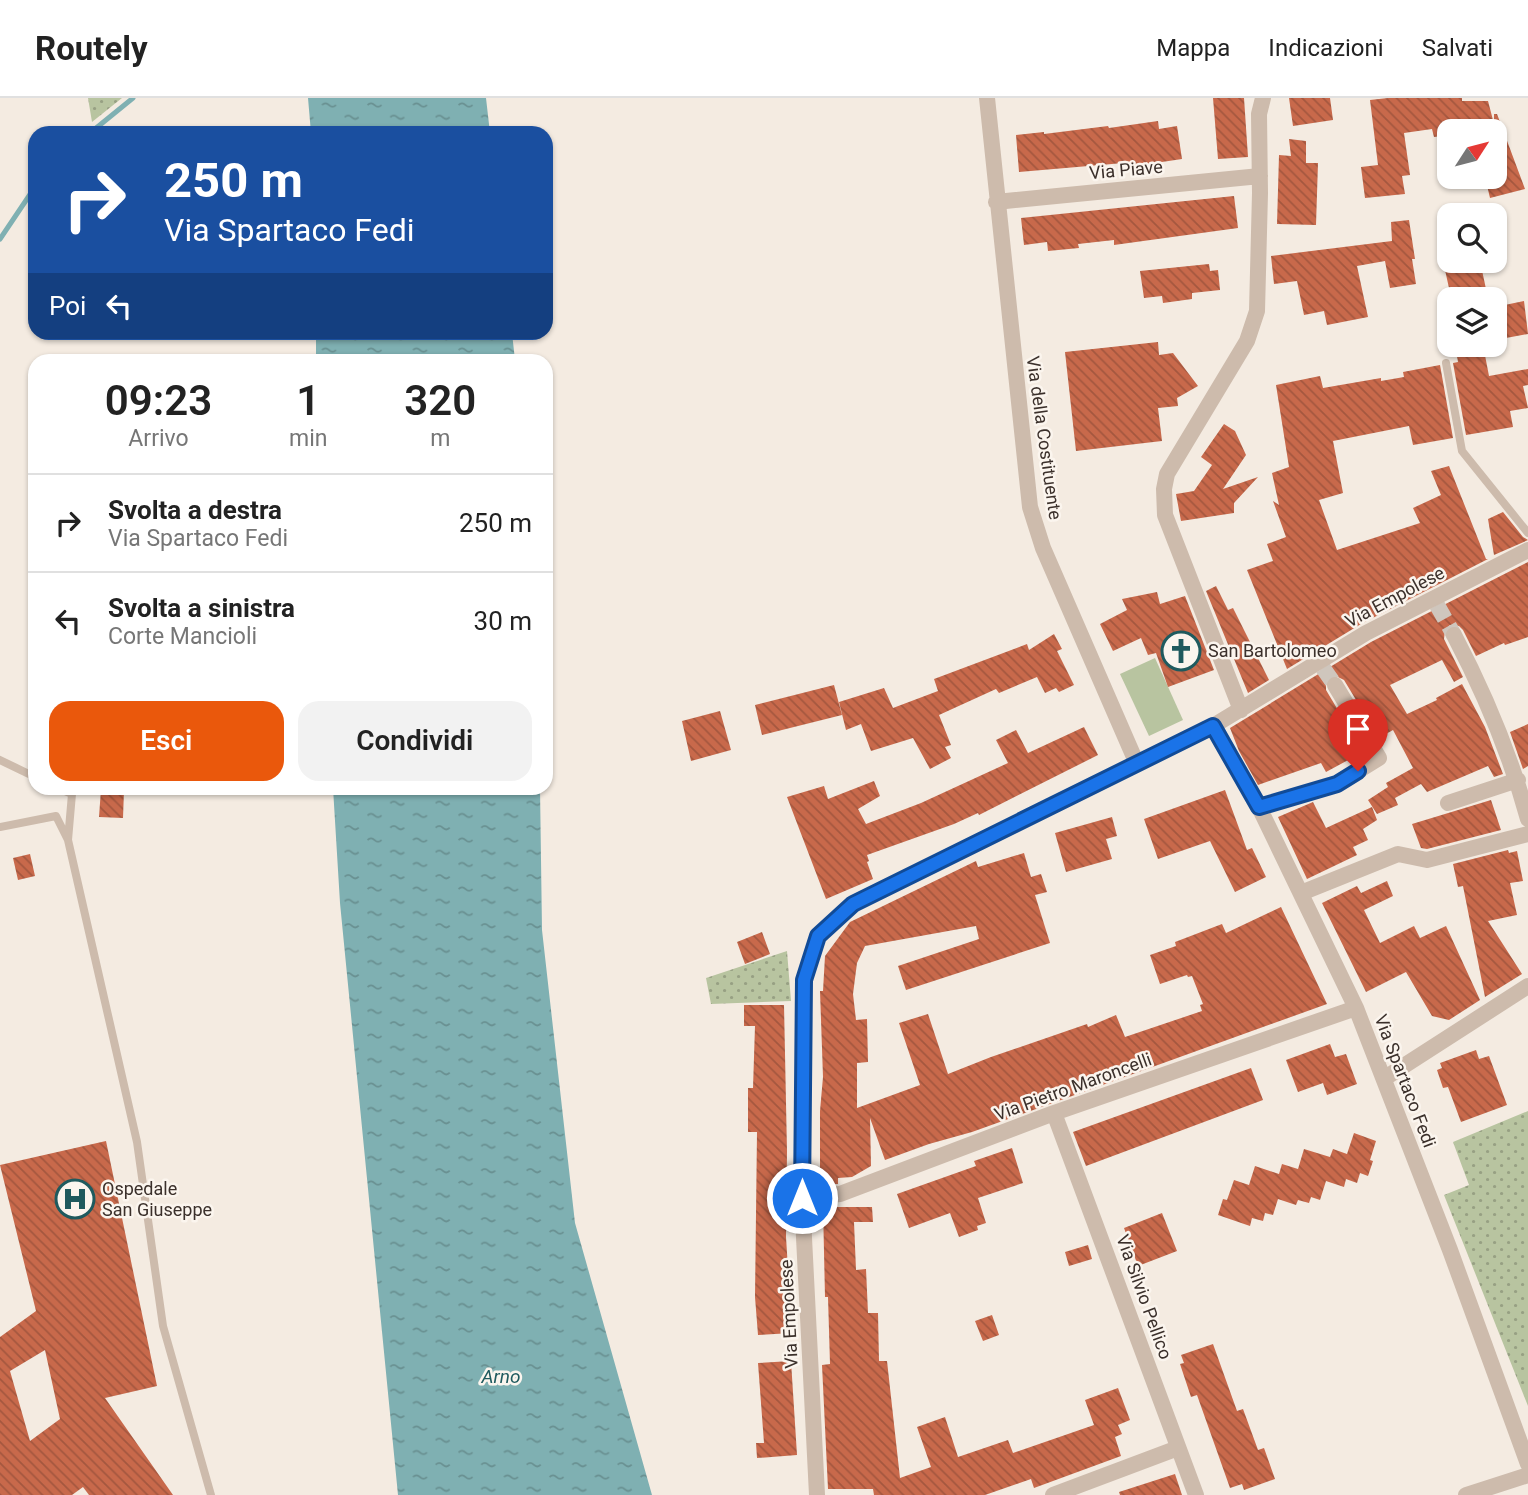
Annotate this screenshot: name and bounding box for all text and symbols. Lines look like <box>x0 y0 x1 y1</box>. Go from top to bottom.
text: Routely <box>35 29 148 68</box>
text: Mappa <box>1156 34 1230 62</box>
text: Indicazioni <box>1268 34 1384 62</box>
text: Salvati <box>1422 34 1493 62</box>
north arrow <box>1437 119 1507 189</box>
map controls <box>1437 119 1507 357</box>
text: 250 m <box>164 152 303 209</box>
icon: right <box>49 154 140 245</box>
street label: Via Piave <box>1088 156 1164 183</box>
button: search <box>1437 203 1507 273</box>
text: Via Spartaco Fedi <box>164 211 414 249</box>
icon: left <box>100 287 138 325</box>
button: layers <box>1437 287 1507 357</box>
text: Poi <box>49 291 86 321</box>
street label: Via della Costituente <box>1023 355 1066 521</box>
text: 09:23 <box>105 376 212 425</box>
text: 1 <box>296 376 320 425</box>
text: 320 <box>404 376 476 425</box>
text: Arrivo <box>128 425 189 452</box>
text: min <box>289 425 327 452</box>
text: m <box>430 425 450 452</box>
text: Svolta a destra <box>108 495 282 525</box>
icon: right <box>49 504 87 542</box>
text: 250 m <box>459 508 532 538</box>
text: Via Spartaco Fedi <box>108 525 288 552</box>
street label: Via Empolese <box>1342 562 1448 631</box>
text: Svolta a sinistra <box>108 593 295 623</box>
icon: left <box>49 602 87 640</box>
text: 30 m <box>474 606 532 636</box>
text: Corte Mancioli <box>108 623 257 650</box>
church icon: San Bartolomeo <box>1160 630 1202 672</box>
place label: San Bartolomeo <box>1208 640 1337 661</box>
pin <box>1328 699 1388 771</box>
button: Esci <box>49 701 284 781</box>
button: Condividi <box>298 701 532 781</box>
icon: arrive <box>1339 710 1377 748</box>
street label: Via Spartaco Fedi <box>1370 1011 1441 1150</box>
street label: Via Pietro Maroncelli <box>991 1048 1154 1125</box>
position arrow <box>765 1161 839 1235</box>
hospital icon: Ospedale San Giuseppe <box>54 1178 96 1220</box>
place label: Ospedale San Giuseppe <box>102 1178 212 1220</box>
street label: Via Silvio Pellico <box>1112 1232 1177 1362</box>
street label: Via Empolese <box>775 1259 802 1369</box>
water label: Arno <box>481 1365 520 1388</box>

